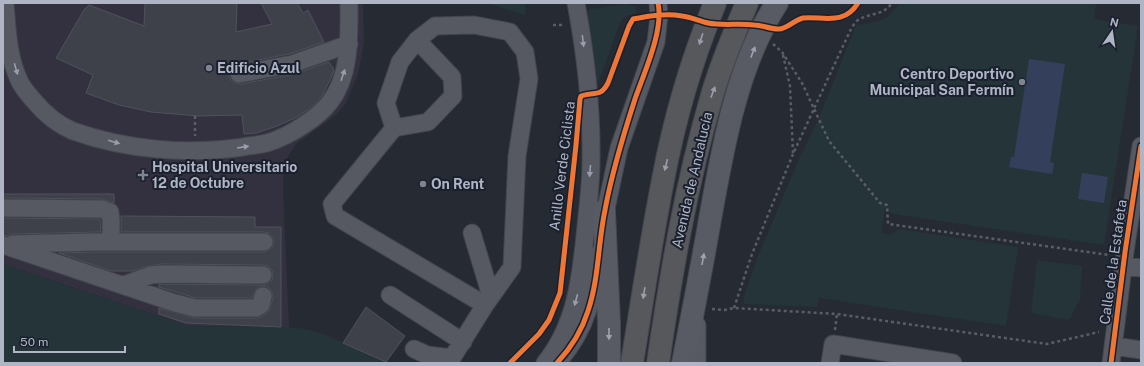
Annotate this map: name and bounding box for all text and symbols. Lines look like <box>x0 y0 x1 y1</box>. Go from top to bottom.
north arrow <box>1092 12 1132 52</box>
text: N <box>1109 15 1120 29</box>
one-way arrow <box>698 34 704 46</box>
one-way arrow <box>580 35 586 48</box>
one-way arrow <box>750 45 756 57</box>
place label: Edificio Azul <box>217 60 300 76</box>
one-way arrow <box>13 63 19 75</box>
marker: Edificio Azul <box>204 63 214 73</box>
place label: Centro Deportivo Municipal San Fermín <box>869 66 1014 98</box>
one-way arrow <box>341 69 347 81</box>
marker: Centro Deportivo Municipal San Fermín <box>1017 77 1027 87</box>
one-way arrow <box>711 85 717 97</box>
street label: Anillo Verde Ciclista <box>546 100 578 232</box>
street label: Avenida de Andalucía <box>669 110 715 250</box>
one-way arrow <box>109 139 121 145</box>
one-way arrow <box>237 144 249 150</box>
one-way arrow <box>663 158 669 171</box>
place label: Hospital Universitario 12 de Octubre <box>152 159 297 191</box>
one-way arrow <box>587 165 594 177</box>
marker: Hospital Universitario 12 de Octubre <box>137 169 149 181</box>
place label: On Rent <box>431 176 485 192</box>
marker: On Rent <box>418 179 428 189</box>
street label: Calle de la Estafeta <box>1096 199 1130 325</box>
one-way arrow <box>700 253 706 266</box>
one-way arrow <box>640 286 646 299</box>
one-way arrow <box>573 294 579 306</box>
scale bar <box>14 328 125 354</box>
one-way arrow <box>606 328 612 341</box>
text: 50 m <box>20 335 48 349</box>

